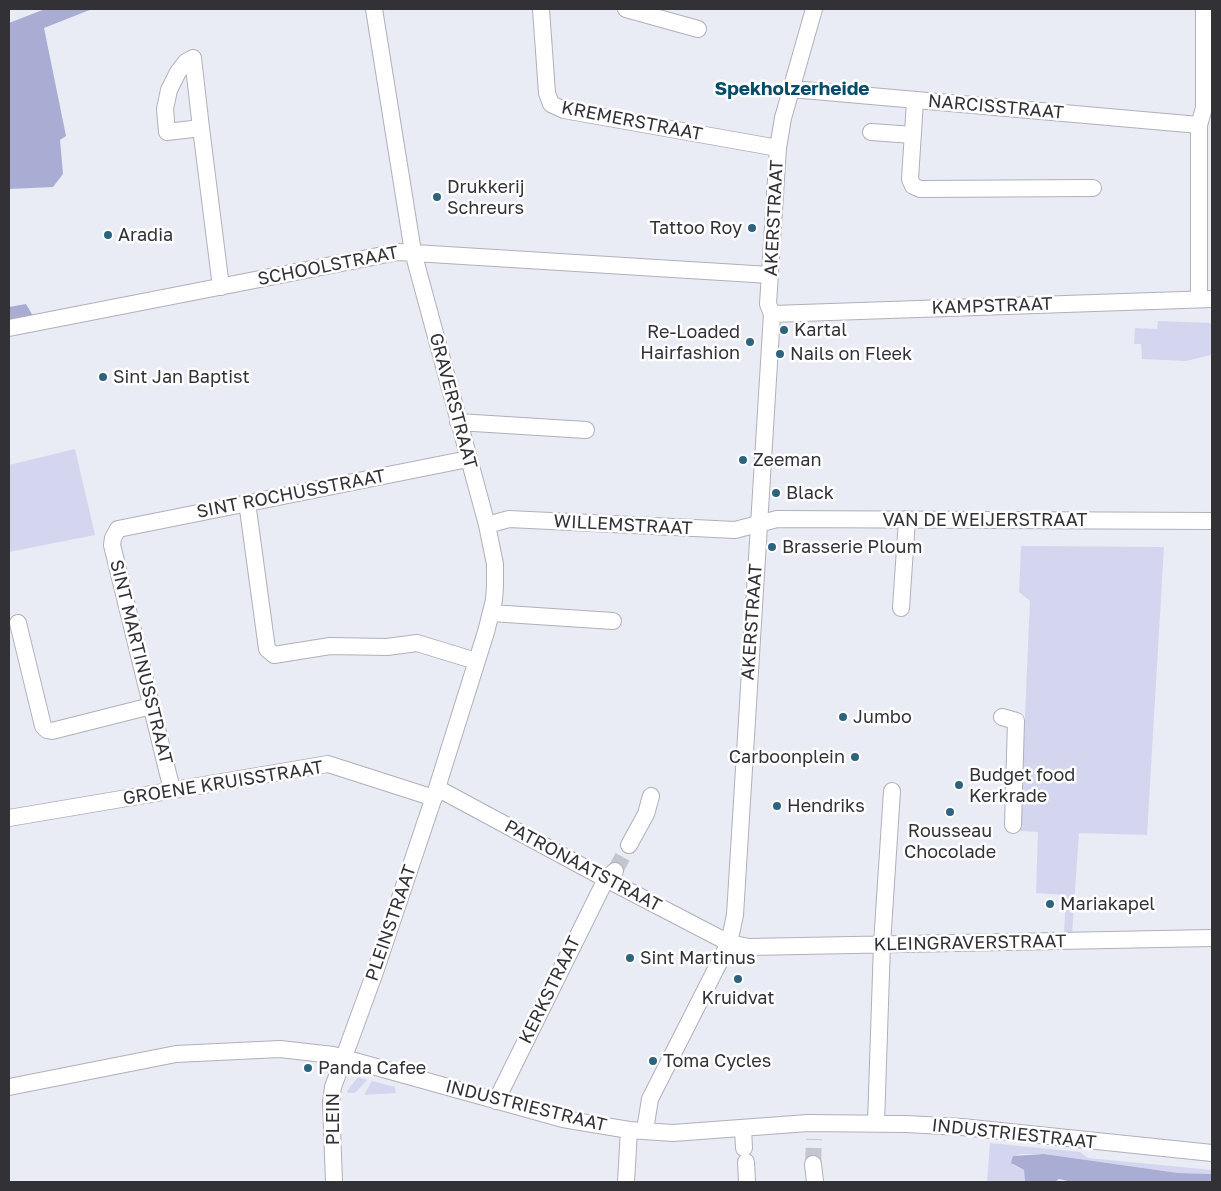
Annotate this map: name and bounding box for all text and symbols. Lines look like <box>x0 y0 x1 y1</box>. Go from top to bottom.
district label: Spekholzerheide <box>714 78 870 100</box>
street label: NARCISSTRAAT <box>927 90 1065 124</box>
street label: KREMERSTRAAT <box>560 97 704 145</box>
street label: AKERSTRAAT <box>760 159 788 277</box>
place label: Drukkerij Schreurs <box>447 176 525 218</box>
marker: Drukkerij Schreurs <box>431 191 443 203</box>
place label: Tattoo Roy <box>650 217 742 239</box>
marker: Tattoo Roy <box>746 222 758 234</box>
place label: Aradia <box>118 224 173 246</box>
marker: Aradia <box>102 229 114 241</box>
street label: SCHOOLSTRAAT <box>256 242 400 290</box>
street label: KAMPSTRAAT <box>931 293 1053 319</box>
place label: Kartal <box>794 319 847 341</box>
place label: Re-Loaded Hairfashion <box>640 321 740 364</box>
marker: Kartal <box>778 324 790 336</box>
street label: GRAVERSTRAAT <box>425 331 481 471</box>
marker: Re-Loaded Hairfashion <box>744 336 756 348</box>
place label: Nails on Fleek <box>790 343 912 365</box>
marker: Nails on Fleek <box>774 348 786 360</box>
place label: Sint Jan Baptist <box>113 366 250 388</box>
marker: Sint Jan Baptist <box>97 371 109 383</box>
place label: Zeeman <box>753 449 821 471</box>
marker: Zeeman <box>737 454 749 466</box>
street label: SINT ROCHUSSTRAAT <box>195 465 387 523</box>
place label: Black <box>786 482 834 504</box>
marker: Black <box>770 487 782 499</box>
street label: VAN DE WEIJERSTRAAT <box>883 509 1087 531</box>
street label: WILLEMSTRAAT <box>553 511 693 539</box>
place label: Brasserie Ploum <box>782 536 922 558</box>
marker: Brasserie Ploum <box>766 541 778 553</box>
street label: SINT MARTINUSSTRAAT <box>105 557 177 767</box>
street label: AKERSTRAAT <box>737 563 767 681</box>
place label: Jumbo <box>853 706 912 728</box>
marker: Jumbo <box>837 711 849 723</box>
place label: Carboonplein <box>729 746 845 768</box>
marker: Carboonplein <box>849 751 861 763</box>
street label: GROENE KRUISSTRAAT <box>121 757 325 809</box>
place label: Budget food Kerkrade <box>969 764 1075 806</box>
marker: Budget food Kerkrade <box>953 779 965 791</box>
place label: Hendriks <box>787 795 865 817</box>
marker: Hendriks <box>771 800 783 812</box>
marker: Rousseau Chocolade <box>944 806 956 818</box>
street label: PATRONAATSTRAAT <box>501 816 665 916</box>
place label: Rousseau Chocolade <box>904 820 996 862</box>
street label: PLEINSTRAAT <box>361 862 421 984</box>
place label: Mariakapel <box>1060 893 1155 915</box>
marker: Mariakapel <box>1044 898 1056 910</box>
street label: KLEINGRAVERSTRAAT <box>874 931 1066 955</box>
street label: KERKSTRAAT <box>515 933 585 1047</box>
place label: Sint Martinus <box>640 947 755 969</box>
marker: Sint Martinus <box>624 952 636 964</box>
marker: Kruidvat <box>732 973 744 985</box>
place label: Kruidvat <box>702 987 774 1009</box>
place label: Toma Cycles <box>663 1050 771 1072</box>
marker: Toma Cycles <box>647 1055 659 1067</box>
place label: Panda Cafee <box>318 1057 426 1079</box>
marker: Panda Cafee <box>302 1062 314 1074</box>
street label: INDUSTRIESTRAAT <box>443 1076 609 1136</box>
street label: PLEIN <box>322 1093 344 1145</box>
street label: INDUSTRIESTRAAT <box>931 1115 1097 1153</box>

